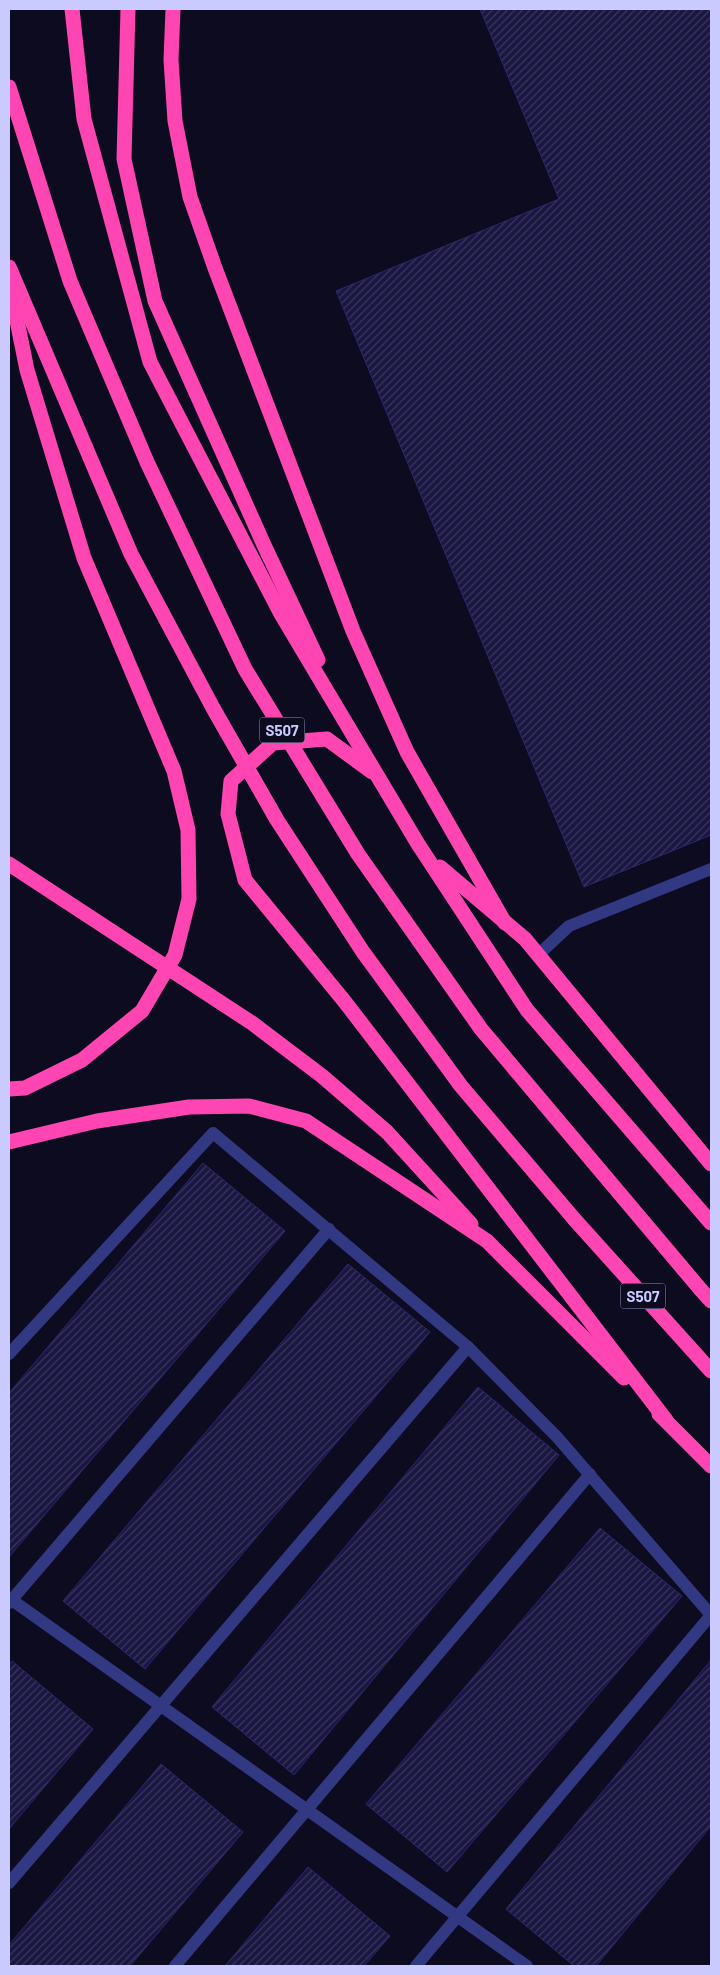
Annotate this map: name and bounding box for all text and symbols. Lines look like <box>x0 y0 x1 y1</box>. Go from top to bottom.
road number: S507 <box>260 718 304 742</box>
road number: S507 <box>620 1284 666 1308</box>

